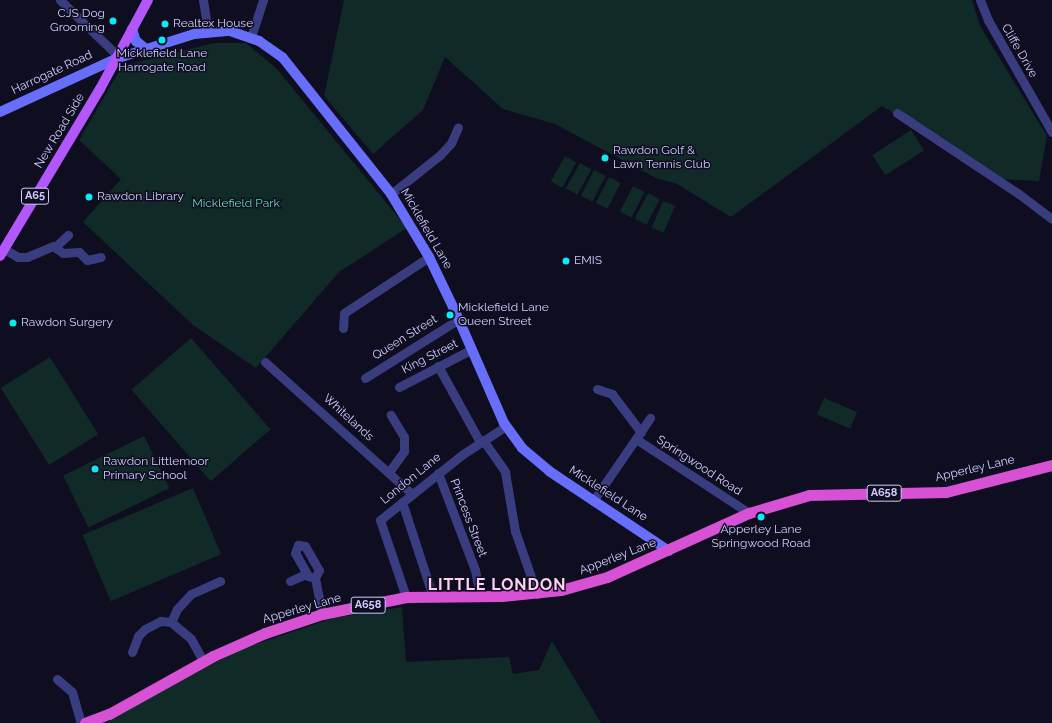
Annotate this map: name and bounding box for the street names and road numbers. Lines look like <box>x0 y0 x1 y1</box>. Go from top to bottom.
street label: Cliffe Drive <box>998 22 1040 80</box>
street label: Harrogate Road <box>9 48 95 98</box>
street label: New Road Side <box>32 91 88 171</box>
street label: Micklefield Lane <box>397 186 455 272</box>
road number: A65 <box>21 187 49 205</box>
street label: Queen Street <box>370 312 440 364</box>
street label: King Street <box>400 337 460 377</box>
street label: Whitelands <box>320 392 376 444</box>
street label: Springwood Road <box>654 433 744 499</box>
street label: London Lane <box>378 450 444 508</box>
street label: Apperley Lane <box>934 453 1016 485</box>
street label: Micklefield Lane <box>566 463 650 525</box>
street label: Princess Street <box>446 477 490 559</box>
road number: A658 <box>866 484 902 502</box>
street label: Apperley Lane <box>577 536 659 578</box>
street label: Apperley Lane <box>261 591 343 627</box>
road number: A658 <box>350 596 386 614</box>

